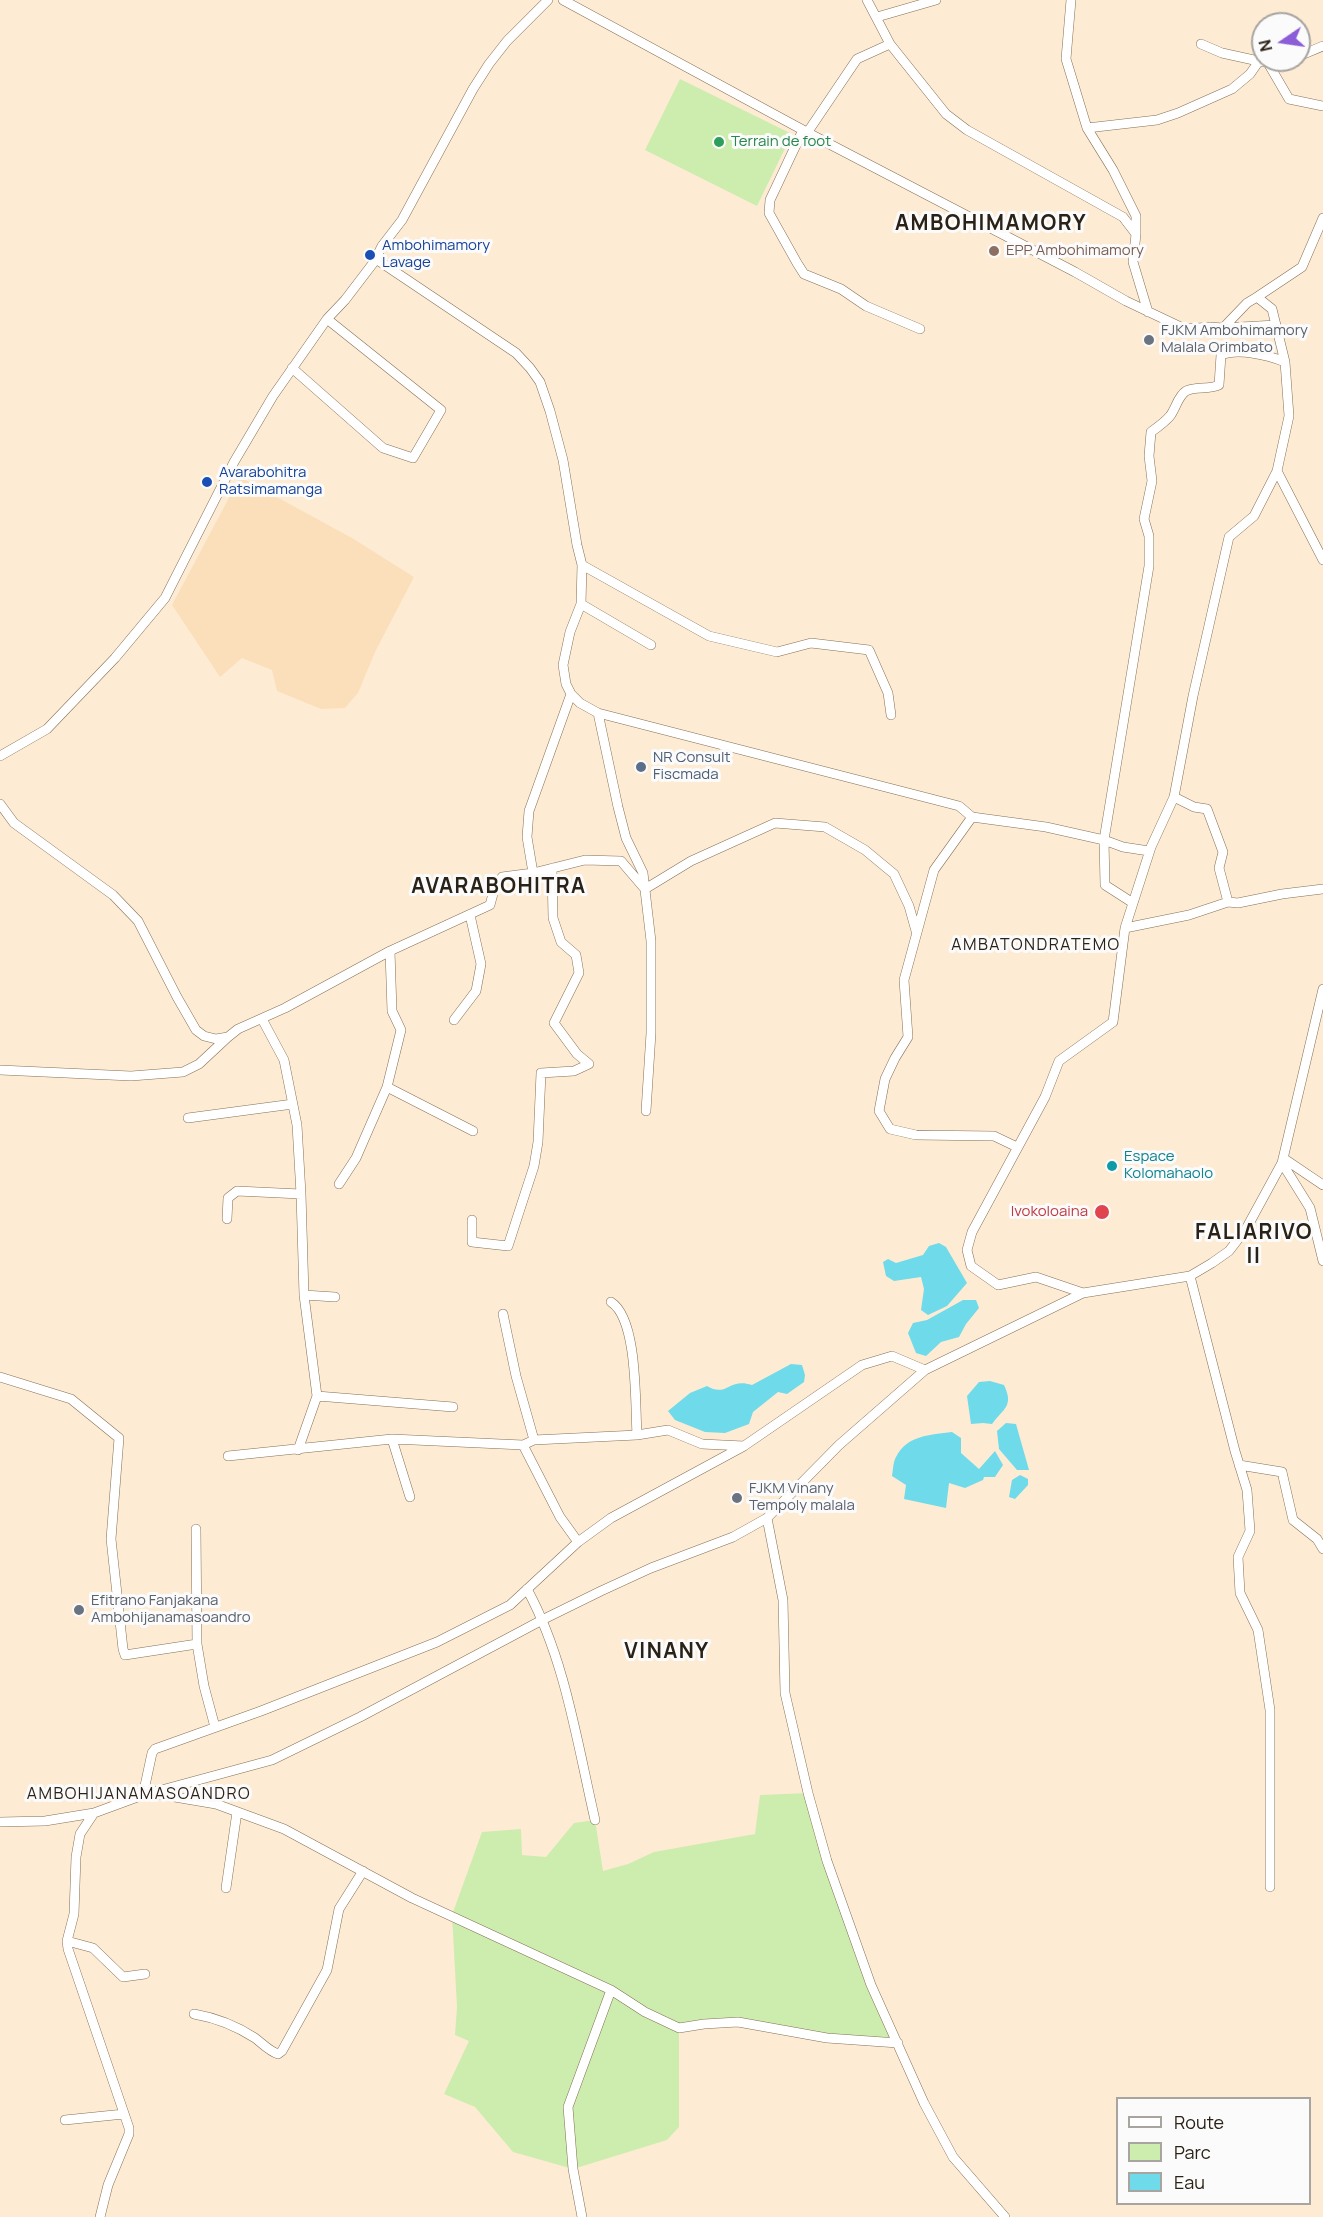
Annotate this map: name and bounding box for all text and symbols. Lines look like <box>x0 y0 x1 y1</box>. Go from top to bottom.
north arrow <box>1251 12 1311 72</box>
text: N <box>1253 38 1277 54</box>
place label: Terrain de foot <box>731 133 831 151</box>
marker: Terrain de foot <box>712 135 726 149</box>
district label: AMBOHIMAMORY <box>895 211 1087 237</box>
place label: Ambohimamory Lavage <box>382 237 490 272</box>
place label: EPP Ambohimamory <box>1006 242 1144 260</box>
marker: EPP Ambohimamory <box>987 244 1001 258</box>
marker: Ambohimamory Lavage <box>363 248 377 262</box>
place label: FJKM Ambohimamory Malala Orimbato <box>1161 322 1308 357</box>
marker: FJKM Ambohimamory Malala Orimbato <box>1142 333 1156 347</box>
place label: Avarabohitra Ratsimamanga <box>219 464 322 499</box>
marker: Avarabohitra Ratsimamanga <box>200 475 214 489</box>
place label: NR Consult Fiscmada <box>653 749 731 784</box>
marker: NR Consult Fiscmada <box>634 760 648 774</box>
district label: AVARABOHITRA <box>411 874 587 900</box>
district label: AMBATONDRATEMO <box>951 936 1121 956</box>
place label: Espace Kolomahaolo <box>1124 1148 1213 1183</box>
marker: Espace Kolomahaolo <box>1105 1159 1119 1173</box>
place label: Ivokoloaina <box>1011 1203 1088 1221</box>
marker: Ivokoloaina <box>1093 1203 1111 1221</box>
district label: FALIARIVO II <box>1195 1220 1313 1270</box>
place label: FJKM Vinany Tempoly malala <box>749 1480 855 1515</box>
marker: FJKM Vinany Tempoly malala <box>730 1491 744 1505</box>
place label: Efitrano Fanjakana Ambohijanamasoandro <box>91 1592 251 1627</box>
marker: Efitrano Fanjakana Ambohijanamasoandro <box>72 1603 86 1617</box>
district label: VINANY <box>624 1639 710 1665</box>
district label: AMBOHIJANAMASOANDRO <box>27 1785 251 1805</box>
legend <box>1116 2097 1311 2205</box>
text: Route <box>1174 2110 1224 2134</box>
text: Parc <box>1174 2140 1211 2164</box>
text: Eau <box>1174 2170 1205 2194</box>

